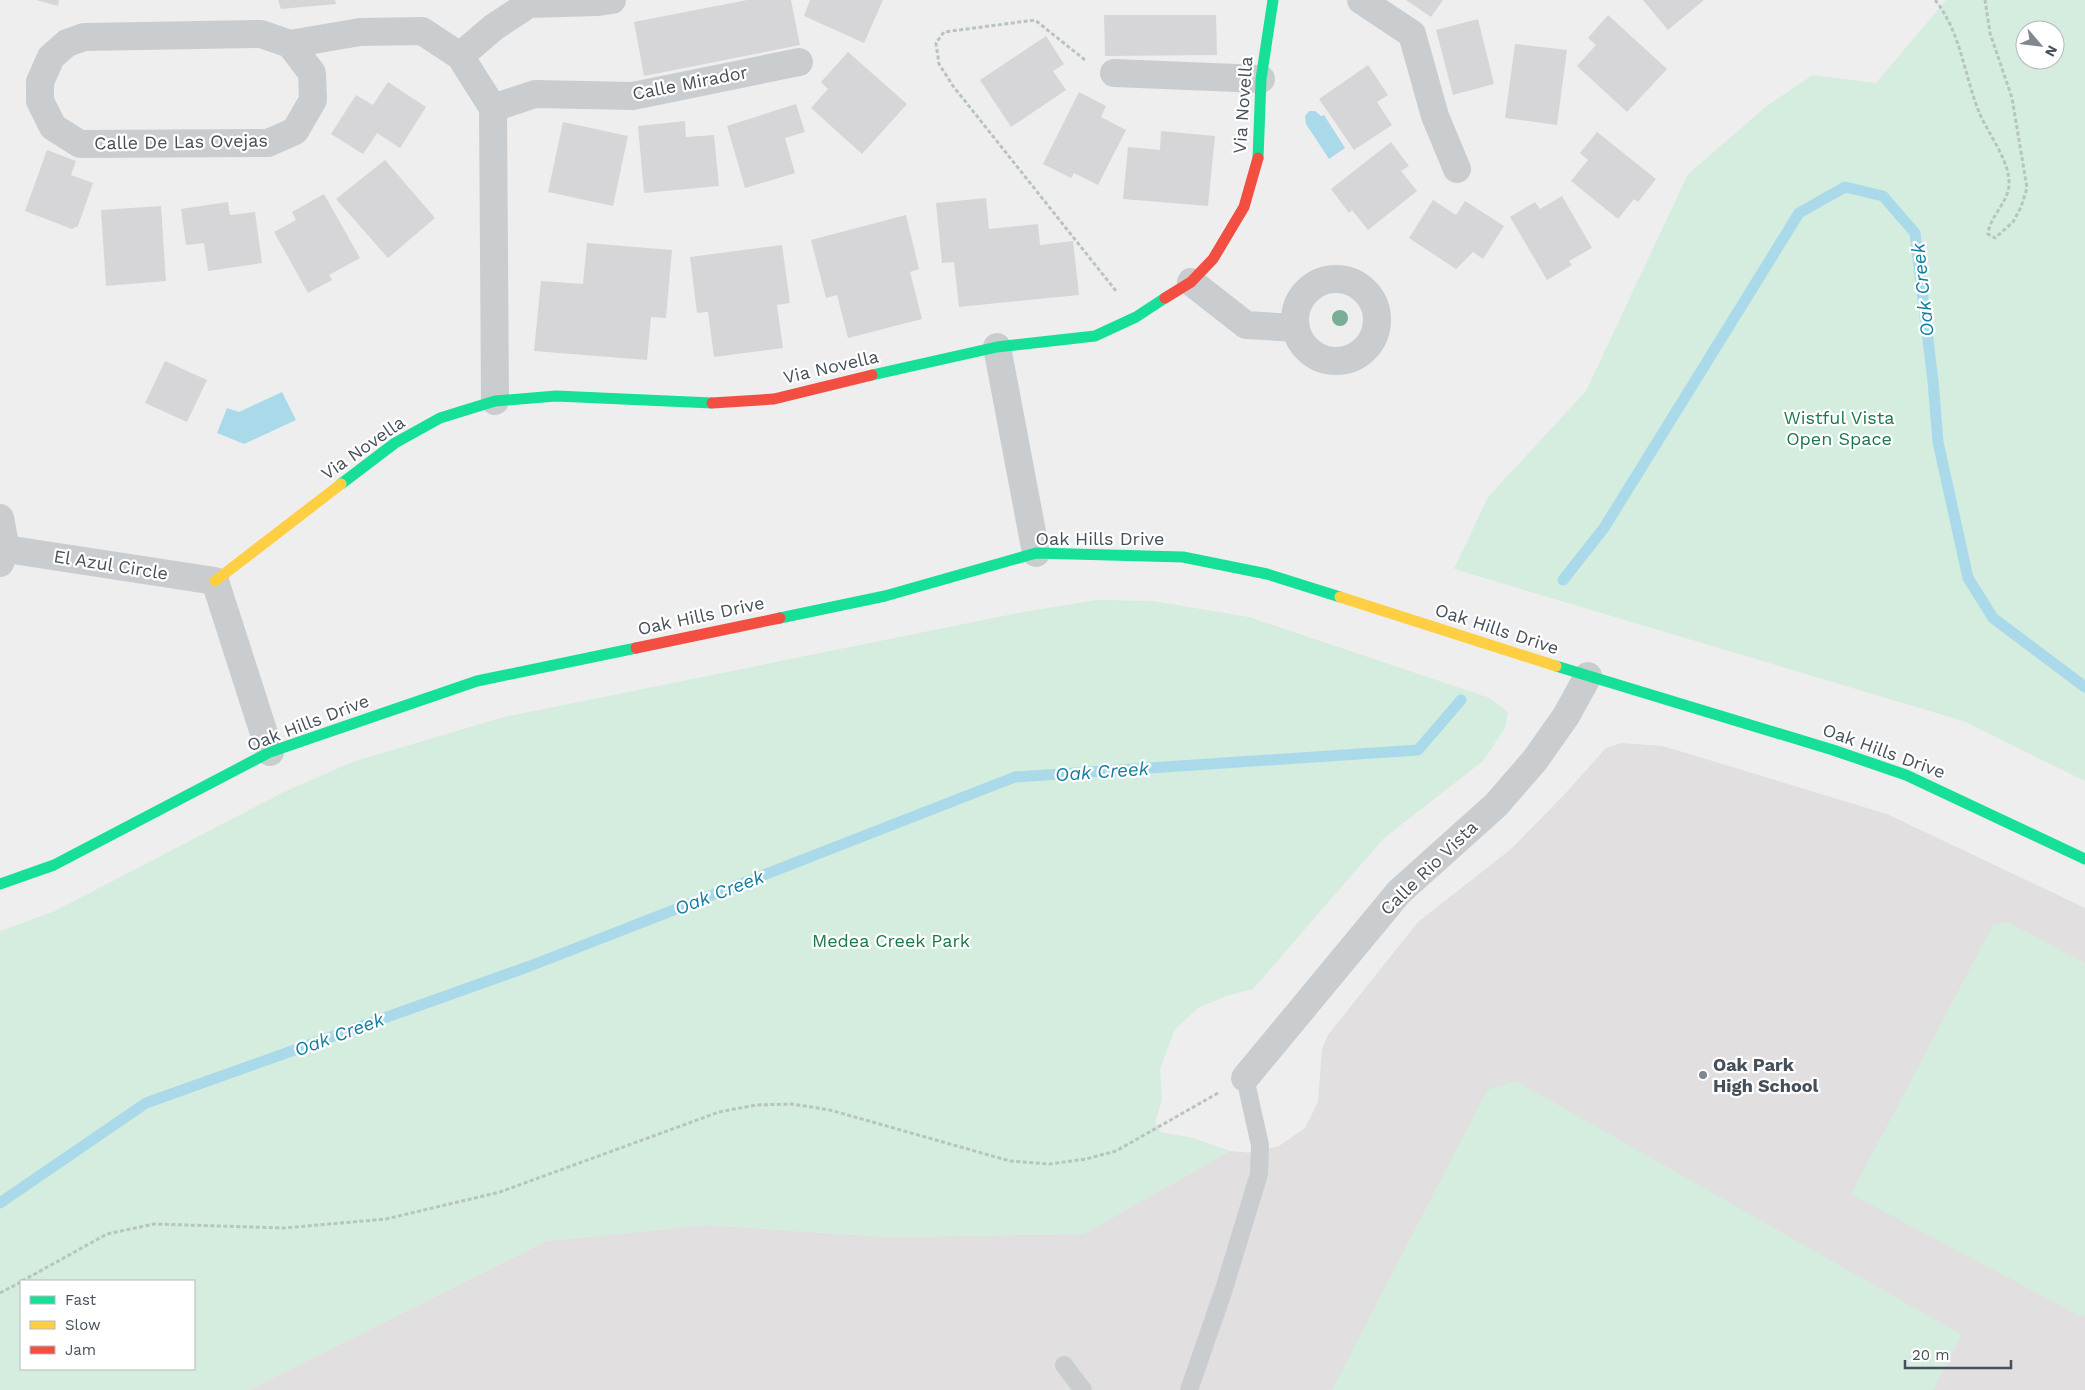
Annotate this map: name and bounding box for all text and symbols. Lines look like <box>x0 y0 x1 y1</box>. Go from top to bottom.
north arrow <box>2015 20 2065 70</box>
text: N <box>2042 43 2061 59</box>
street label: Via Novella <box>1229 56 1256 154</box>
street label: Calle Mirador <box>630 61 749 104</box>
street label: Calle De Las Ovejas <box>94 129 268 154</box>
water label: Oak Creek <box>1906 241 1939 338</box>
street label: Via Novella <box>781 345 881 388</box>
park label: Wistful Vista Open Space <box>1783 407 1895 449</box>
street label: Via Novella <box>317 411 409 484</box>
street label: Oak Hills Drive <box>1035 528 1165 549</box>
street label: El Azul Circle <box>52 545 170 584</box>
street label: Oak Hills Drive <box>636 592 766 639</box>
street label: Oak Hills Drive <box>1433 599 1562 658</box>
street label: Oak Hills Drive <box>244 690 372 755</box>
street label: Oak Hills Drive <box>1820 719 1948 782</box>
water label: Oak Creek <box>1054 757 1150 786</box>
street label: Calle Rio Vista <box>1376 816 1482 919</box>
water label: Oak Creek <box>671 865 768 920</box>
park label: Medea Creek Park <box>812 930 970 951</box>
water label: Oak Creek <box>291 1007 388 1061</box>
place label: Oak Park High School <box>1713 1054 1819 1096</box>
marker: Oak Park High School <box>1697 1069 1709 1081</box>
legend <box>20 1280 195 1370</box>
text: Fast <box>65 1291 97 1309</box>
text: Slow <box>65 1316 101 1334</box>
scale bar <box>1905 1338 2011 1370</box>
text: Jam <box>65 1341 96 1359</box>
text: 20 m <box>1912 1346 1950 1364</box>

